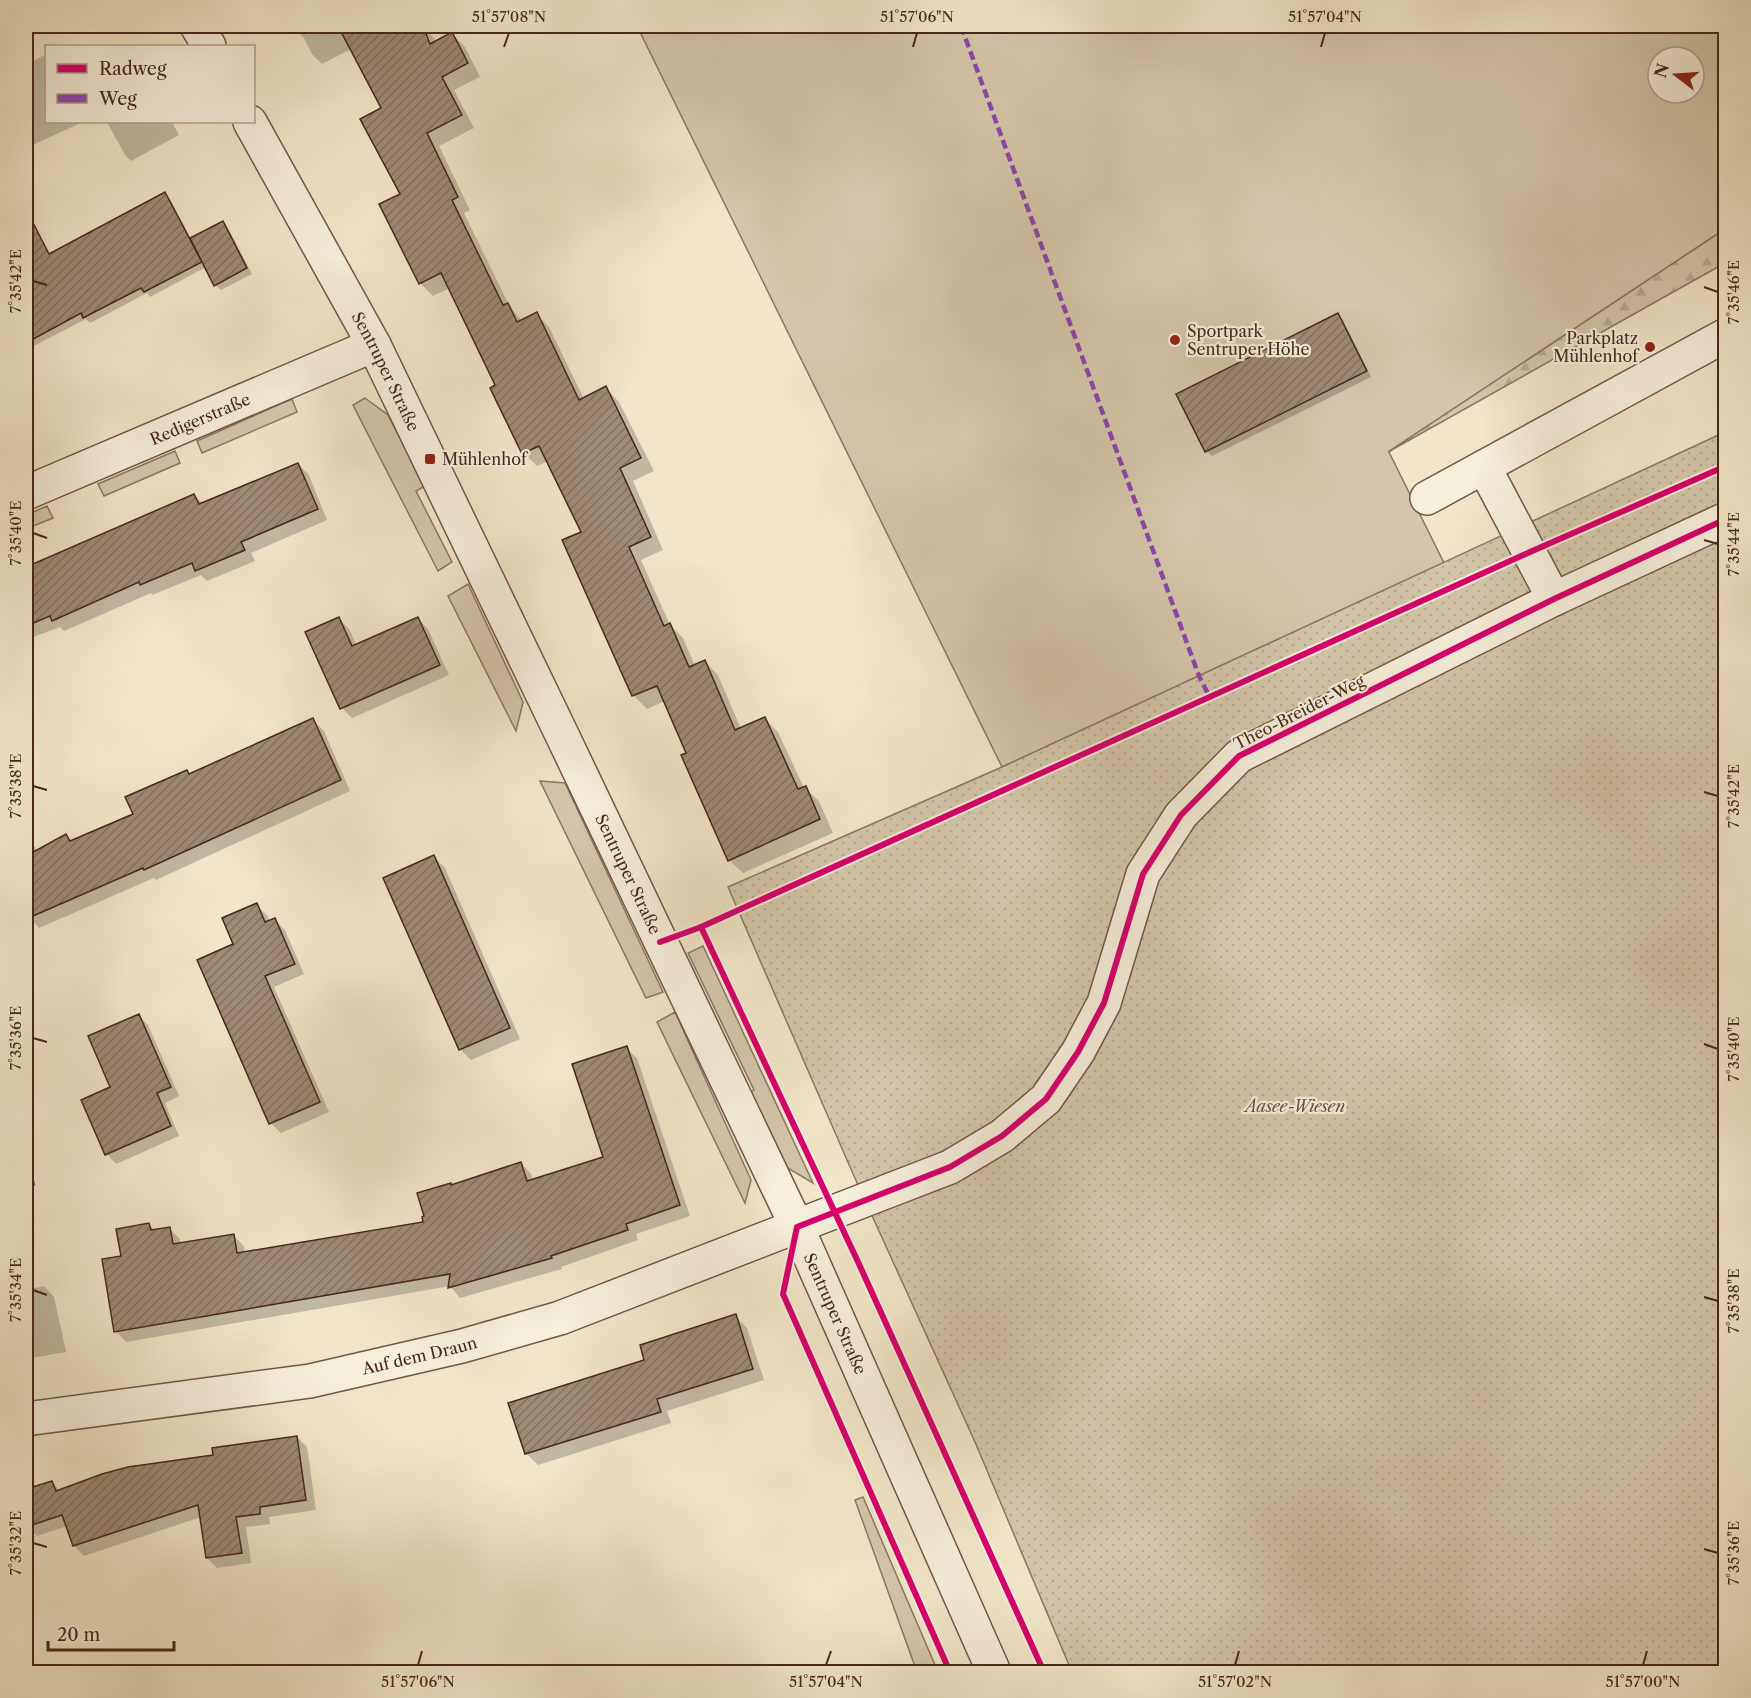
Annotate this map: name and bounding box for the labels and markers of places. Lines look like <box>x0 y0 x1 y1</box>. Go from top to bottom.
place label: Sportpark Sentruper Höhe <box>1187 321 1309 359</box>
place label: Parkplatz Mühlenhof <box>1553 328 1640 366</box>
marker: Sportpark Sentruper Höhe <box>1168 333 1182 347</box>
marker: Parkplatz Mühlenhof <box>1643 340 1657 354</box>
place label: Mühlenhof <box>442 449 529 469</box>
marker: Mühlenhof <box>423 452 437 466</box>

